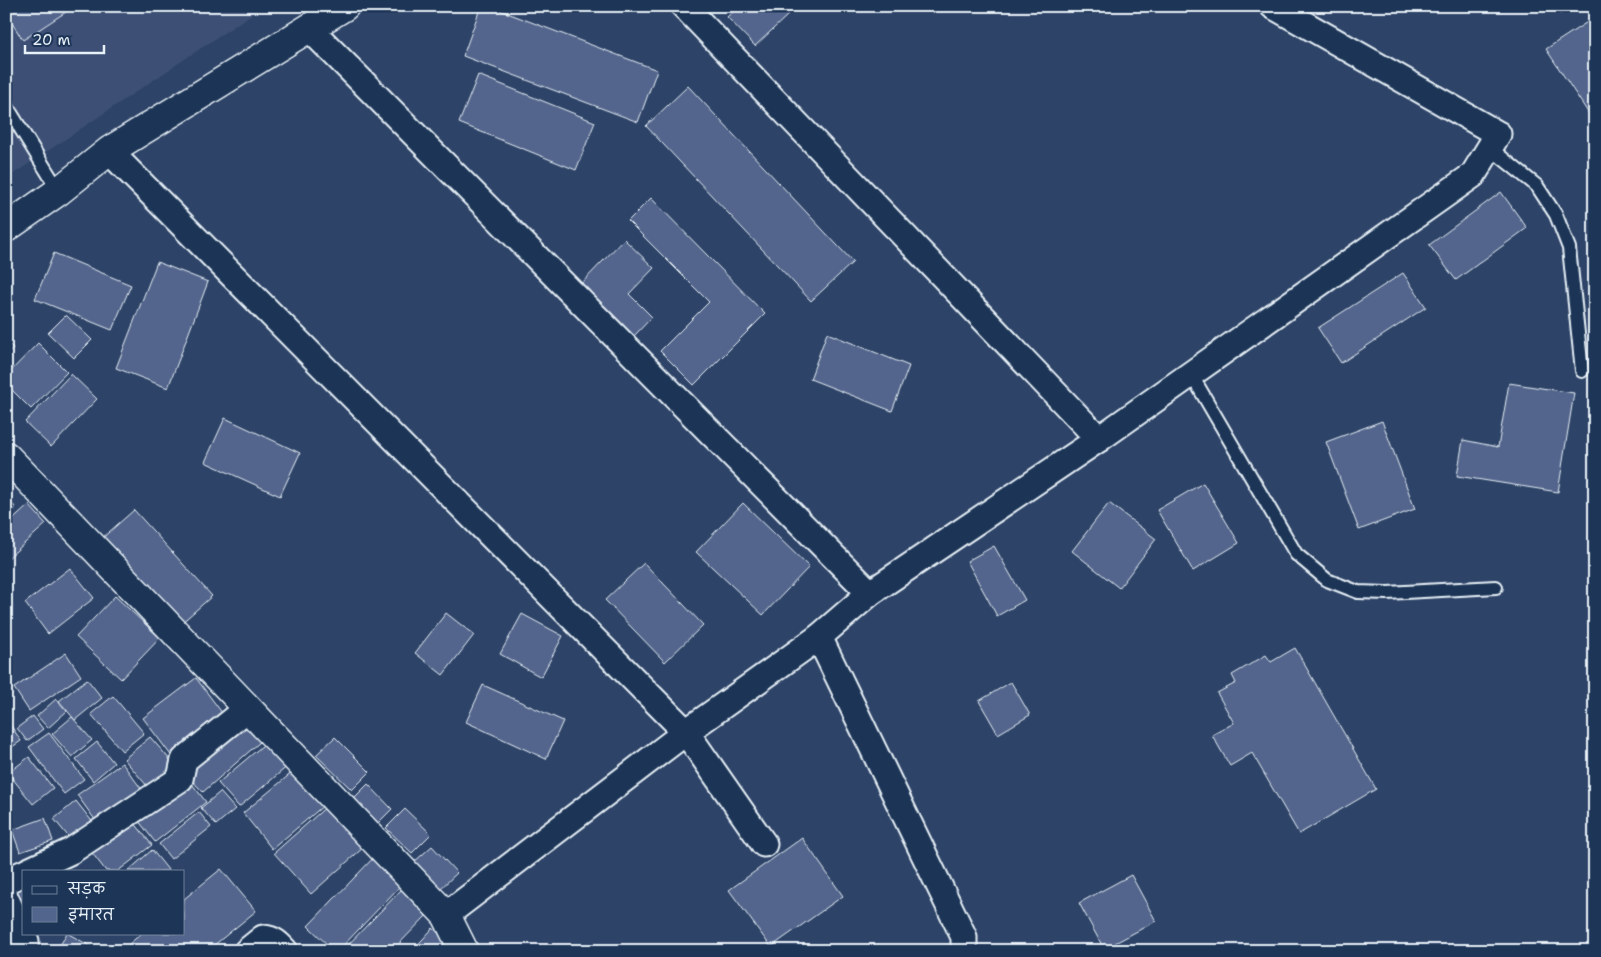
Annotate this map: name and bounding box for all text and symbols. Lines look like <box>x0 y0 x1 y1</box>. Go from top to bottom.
scale bar <box>25 22 104 54</box>
text: 20 m <box>32 30 71 50</box>
legend <box>22 870 185 934</box>
text: सड़क <box>67 879 106 899</box>
text: इमारत <box>68 905 115 925</box>

